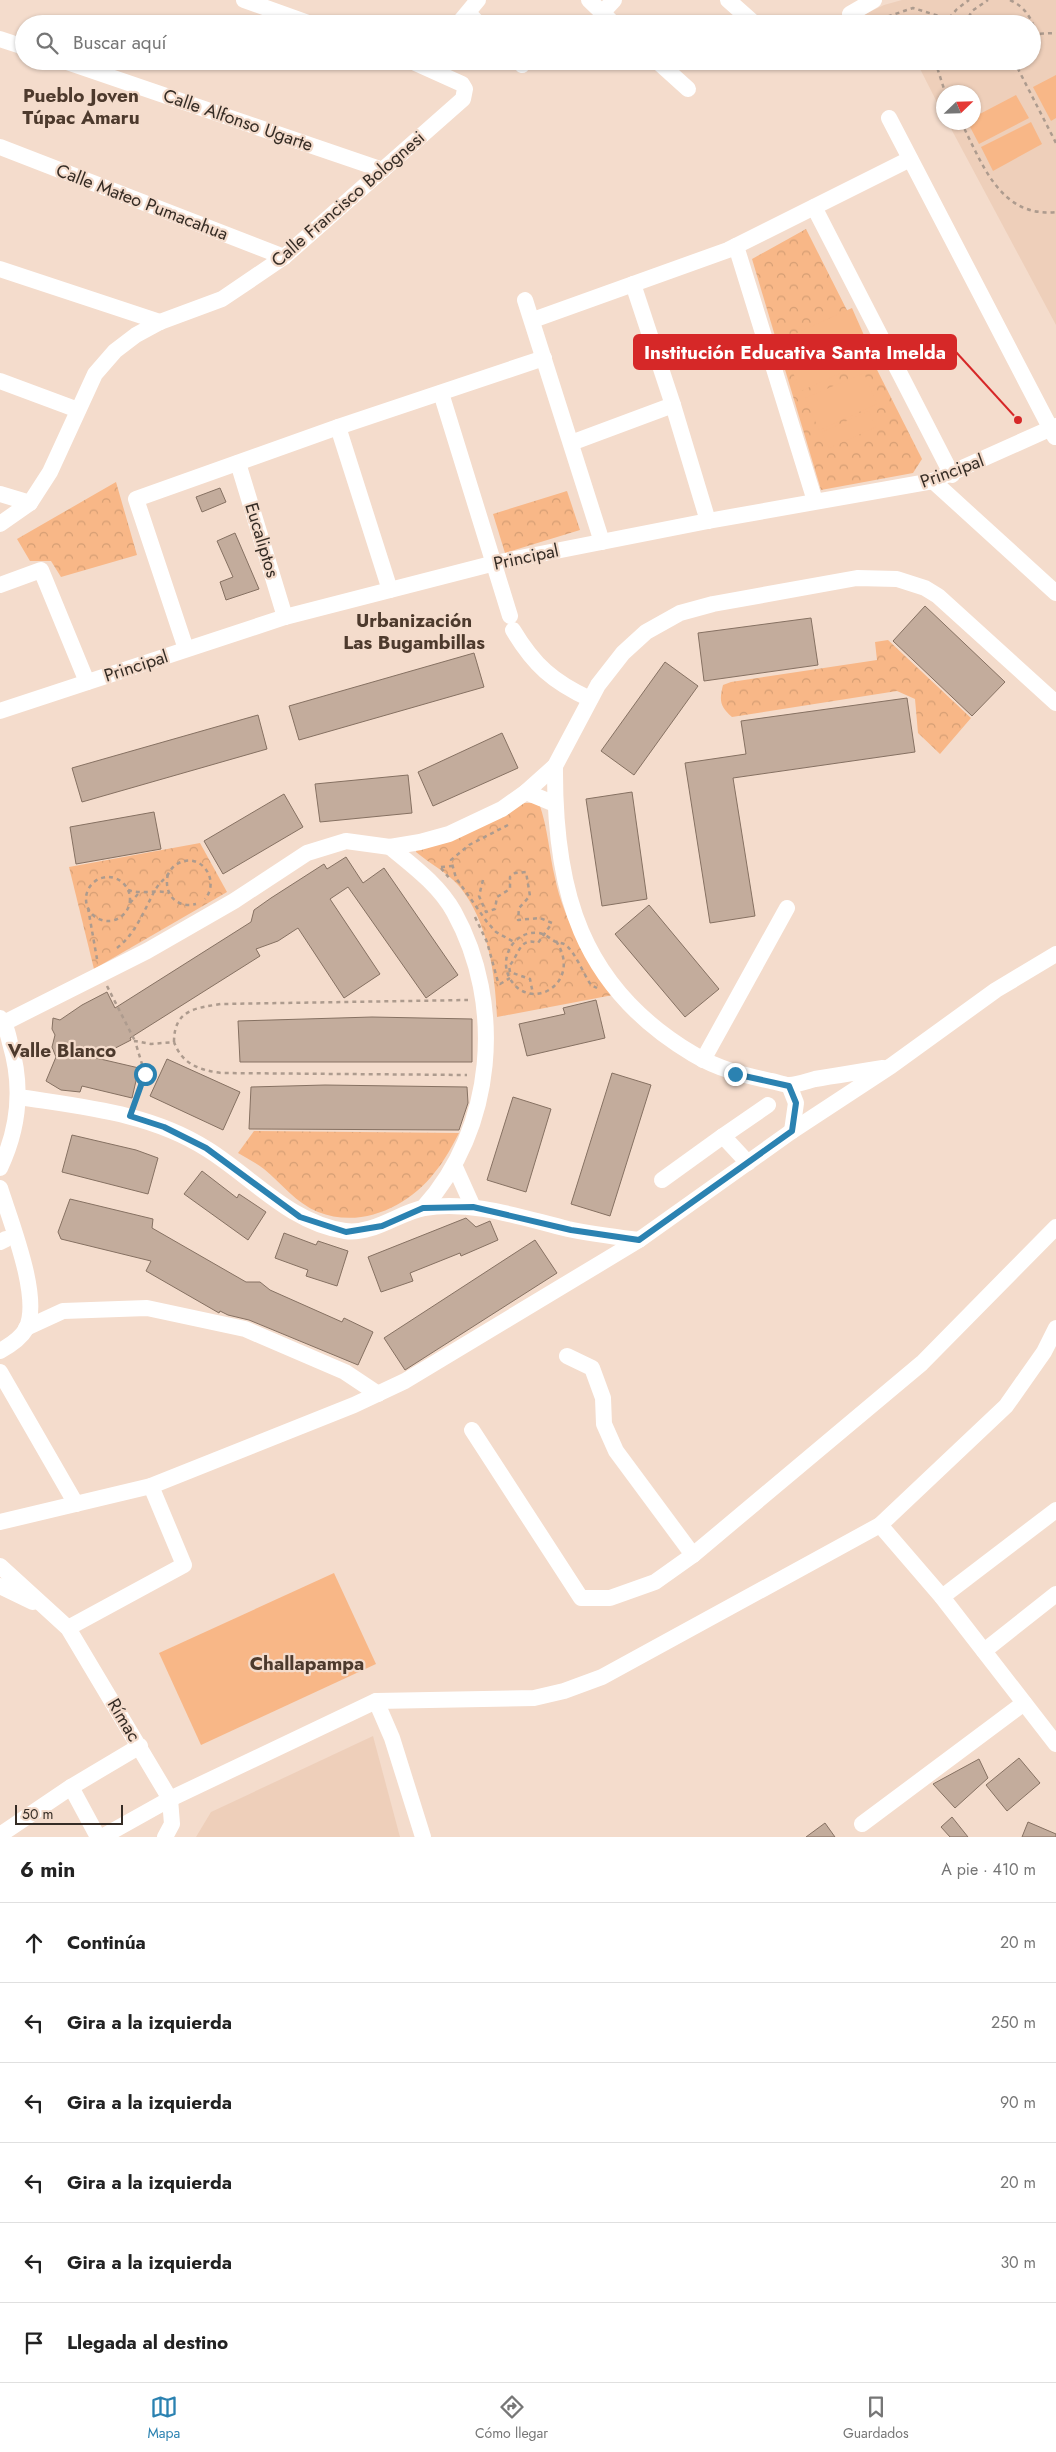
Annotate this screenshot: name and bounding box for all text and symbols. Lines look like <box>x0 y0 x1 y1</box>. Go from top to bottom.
search box <box>15 15 1041 70</box>
icon: search <box>33 29 61 57</box>
text: Buscar aquí <box>73 29 167 56</box>
district label: Pueblo Joven Túpac Amaru <box>22 82 140 131</box>
street label: Calle Alfonso Ugarte <box>160 82 316 158</box>
north arrow <box>936 85 981 130</box>
street label: Calle Francisco Bolognesi <box>266 125 430 273</box>
street label: Calle Mateo Pumacahua <box>52 157 232 247</box>
callout: Institución Educativa Santa Imelda <box>634 335 956 369</box>
text: Institución Educativa Santa Imelda <box>644 339 946 366</box>
street label: Principal <box>916 447 988 495</box>
street label: Eucaliptos <box>238 499 286 581</box>
street label: Principal <box>491 537 561 577</box>
district label: Urbanización Las Bugambillas <box>343 607 485 656</box>
street label: Principal <box>101 643 171 689</box>
district label: Valle Blanco <box>7 1037 116 1064</box>
route start <box>134 1063 157 1086</box>
route end <box>724 1063 747 1086</box>
district label: Challapampa <box>250 1650 364 1677</box>
street label: Rímac <box>101 1694 147 1746</box>
scale bar <box>15 1802 122 1825</box>
text: 50 m <box>22 1804 53 1824</box>
text: 6 min <box>20 1855 75 1885</box>
text: A pie · 410 m <box>941 1858 1036 1881</box>
icon: ahead <box>20 1929 48 1957</box>
text: Continúa <box>67 1929 146 1956</box>
text: 20 m <box>1000 1931 1036 1954</box>
icon: left <box>20 2009 48 2037</box>
text: Gira a la izquierda <box>67 2009 232 2036</box>
text: 250 m <box>991 2011 1036 2034</box>
icon: left <box>20 2089 48 2117</box>
text: Gira a la izquierda <box>67 2089 232 2116</box>
text: 90 m <box>1000 2091 1036 2114</box>
icon: left <box>20 2169 48 2197</box>
text: Gira a la izquierda <box>67 2169 232 2196</box>
text: 20 m <box>1000 2171 1036 2194</box>
icon: left <box>20 2249 48 2277</box>
text: Gira a la izquierda <box>67 2249 232 2276</box>
text: 30 m <box>1000 2251 1036 2274</box>
icon: arrive <box>20 2329 48 2357</box>
text: Llegada al destino <box>67 2329 228 2356</box>
tab: Mapa <box>147 2393 180 2443</box>
tab: Cómo llegar <box>475 2393 548 2443</box>
tab: Guardados <box>843 2393 909 2443</box>

